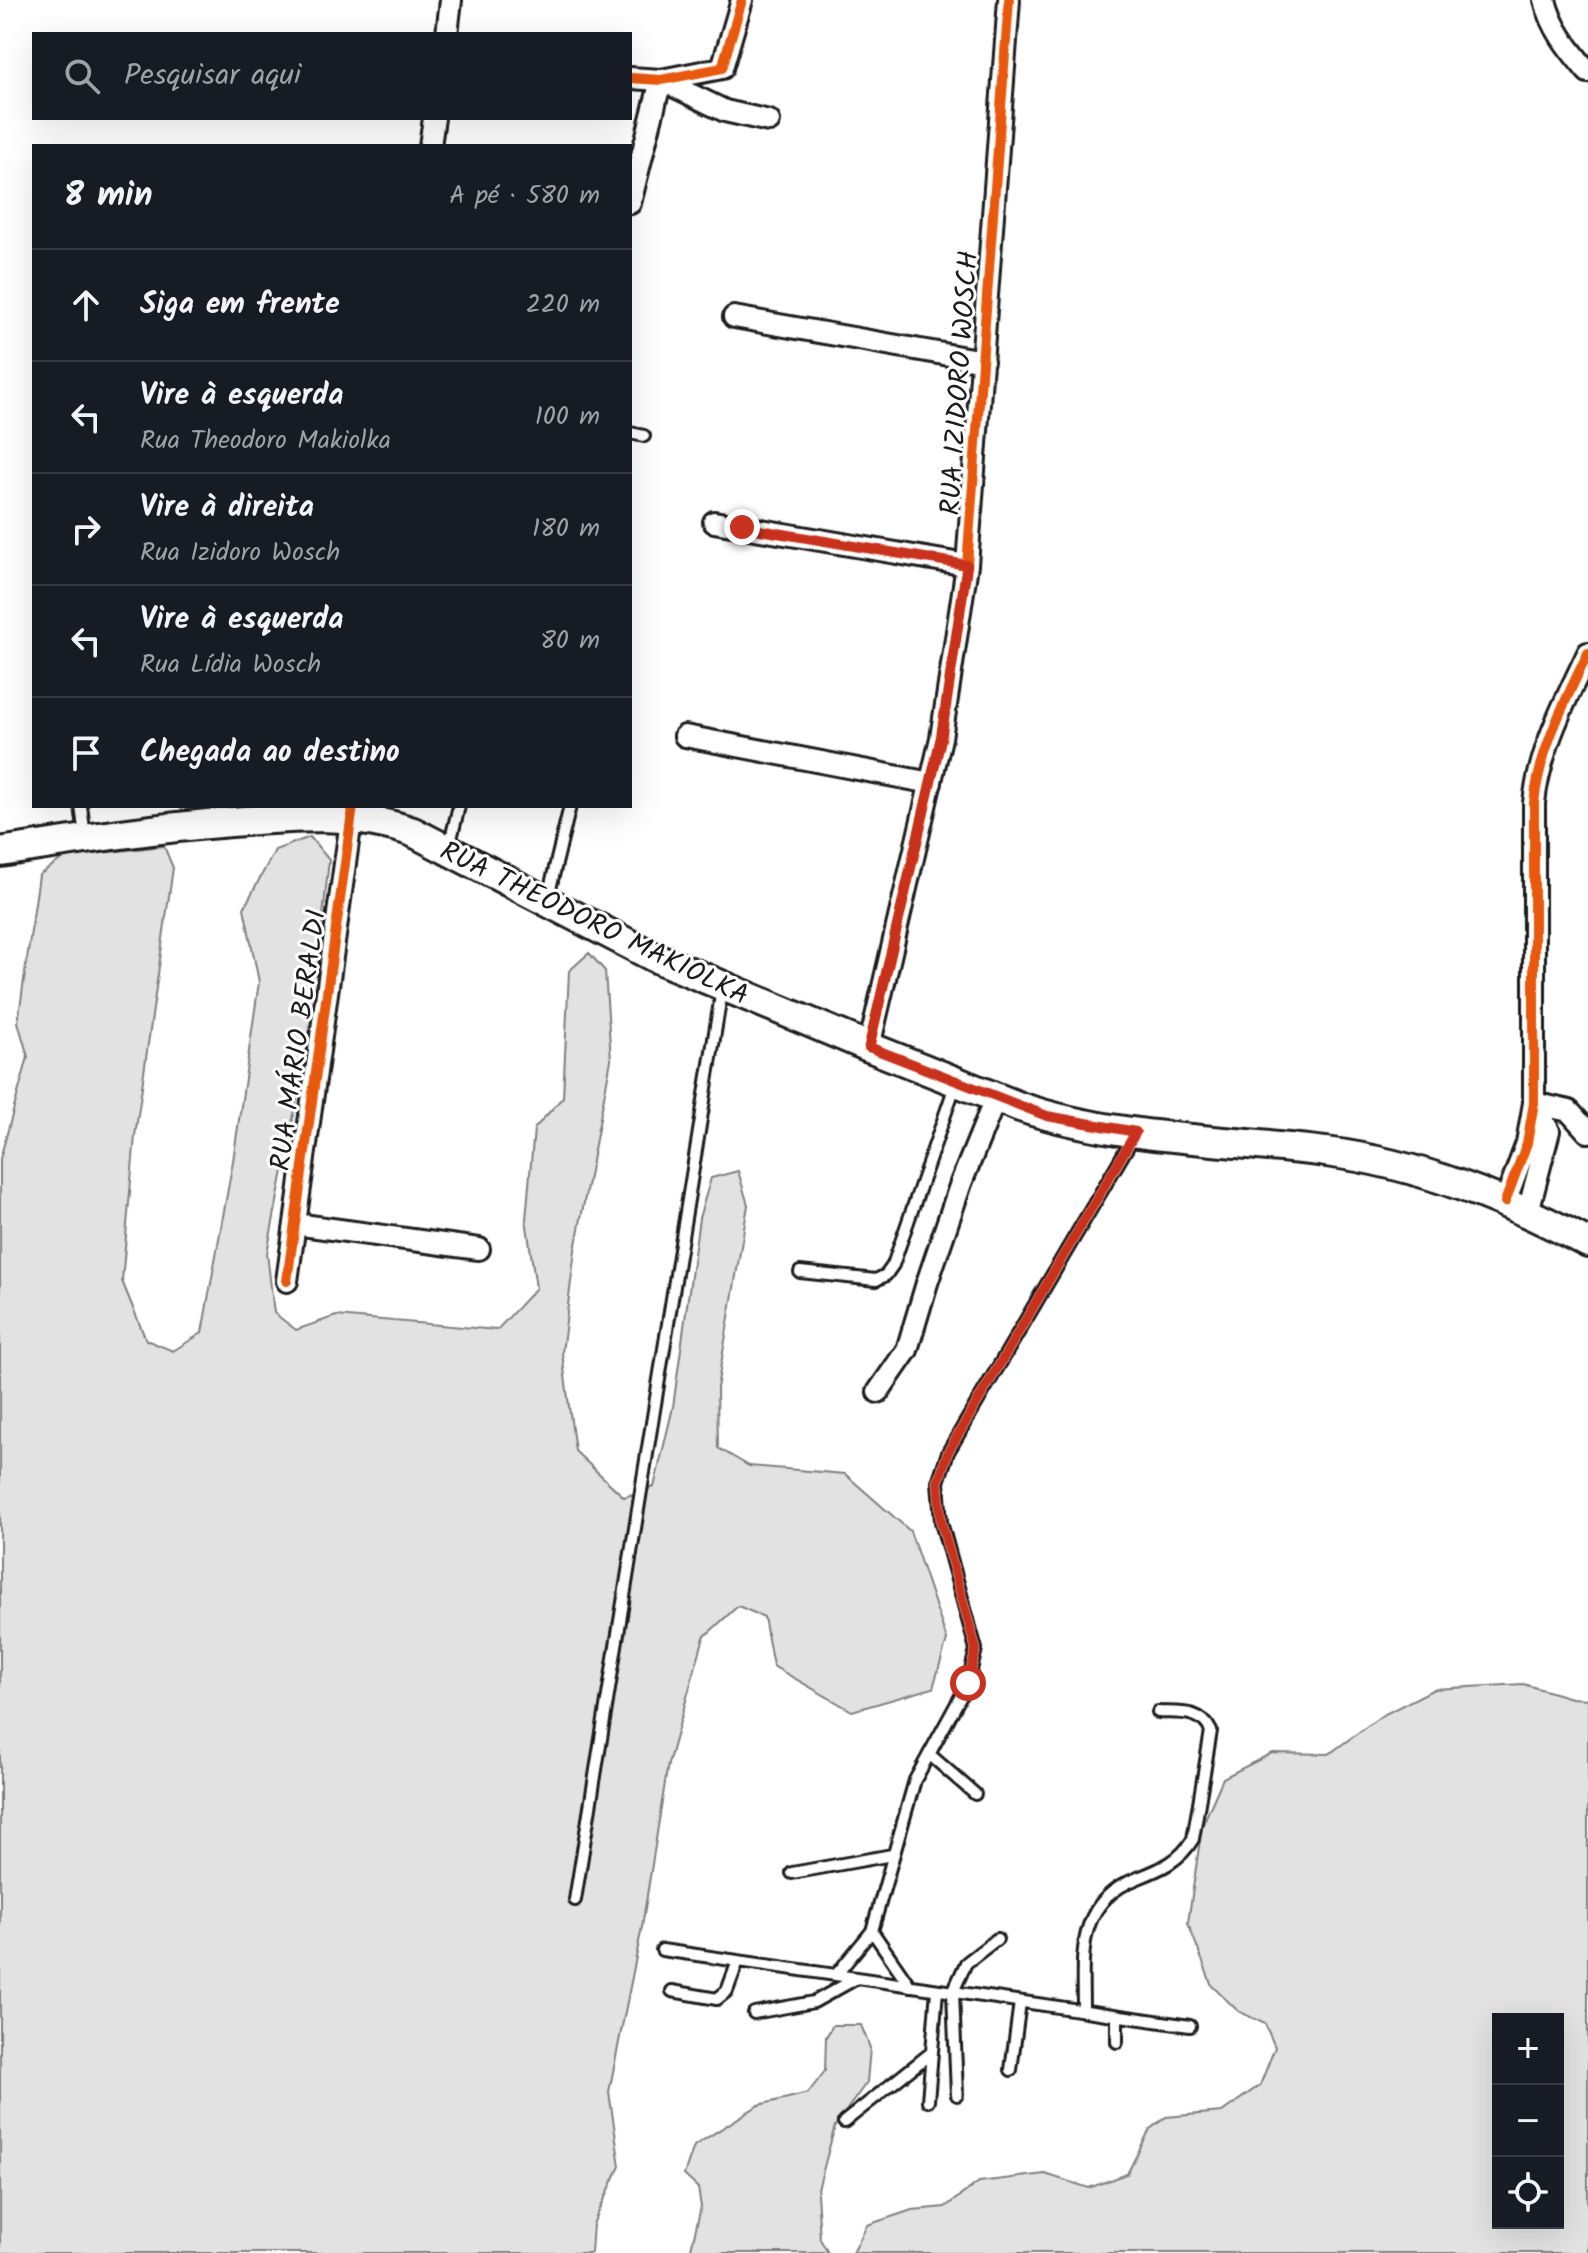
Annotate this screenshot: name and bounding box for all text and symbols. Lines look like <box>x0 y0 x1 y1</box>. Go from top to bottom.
search box <box>32 32 632 120</box>
text: Pesquisar aqui <box>124 52 301 100</box>
icon: search <box>60 54 104 98</box>
text: 8 min <box>64 169 153 223</box>
text: A pé · 580 m <box>449 175 600 217</box>
street label: RUA IZIDORO WOSCH <box>929 249 992 517</box>
text: Siga em frente <box>140 281 340 329</box>
icon: ahead <box>64 283 108 327</box>
text: 220 m <box>526 284 600 326</box>
text: Vire à esquerda <box>140 372 344 420</box>
icon: left <box>64 395 108 439</box>
text: 100 m <box>535 396 600 438</box>
text: Rua Theodoro Makiolka <box>140 420 391 462</box>
text: Vire à direita <box>140 484 314 532</box>
icon: right <box>64 507 108 551</box>
text: 180 m <box>532 508 600 550</box>
route end <box>724 509 760 545</box>
text: Rua Izidoro Wosch <box>140 532 340 574</box>
text: Vire à esquerda <box>140 596 344 644</box>
icon: left <box>64 619 108 663</box>
text: 80 m <box>540 620 600 662</box>
text: Rua Lídia Wosch <box>140 644 321 686</box>
text: Chegada ao destino <box>140 729 400 777</box>
icon: arrive <box>64 731 108 775</box>
street label: RUA THEODORO MAKIOLKA <box>432 830 756 1019</box>
street label: RUA MÁRIO BERALDI <box>259 907 340 1174</box>
route start <box>950 1665 986 1701</box>
map controls <box>1492 2013 1564 2229</box>
button: + <box>1492 2013 1564 2085</box>
button: − <box>1492 2085 1564 2157</box>
button: locate <box>1492 2157 1564 2229</box>

